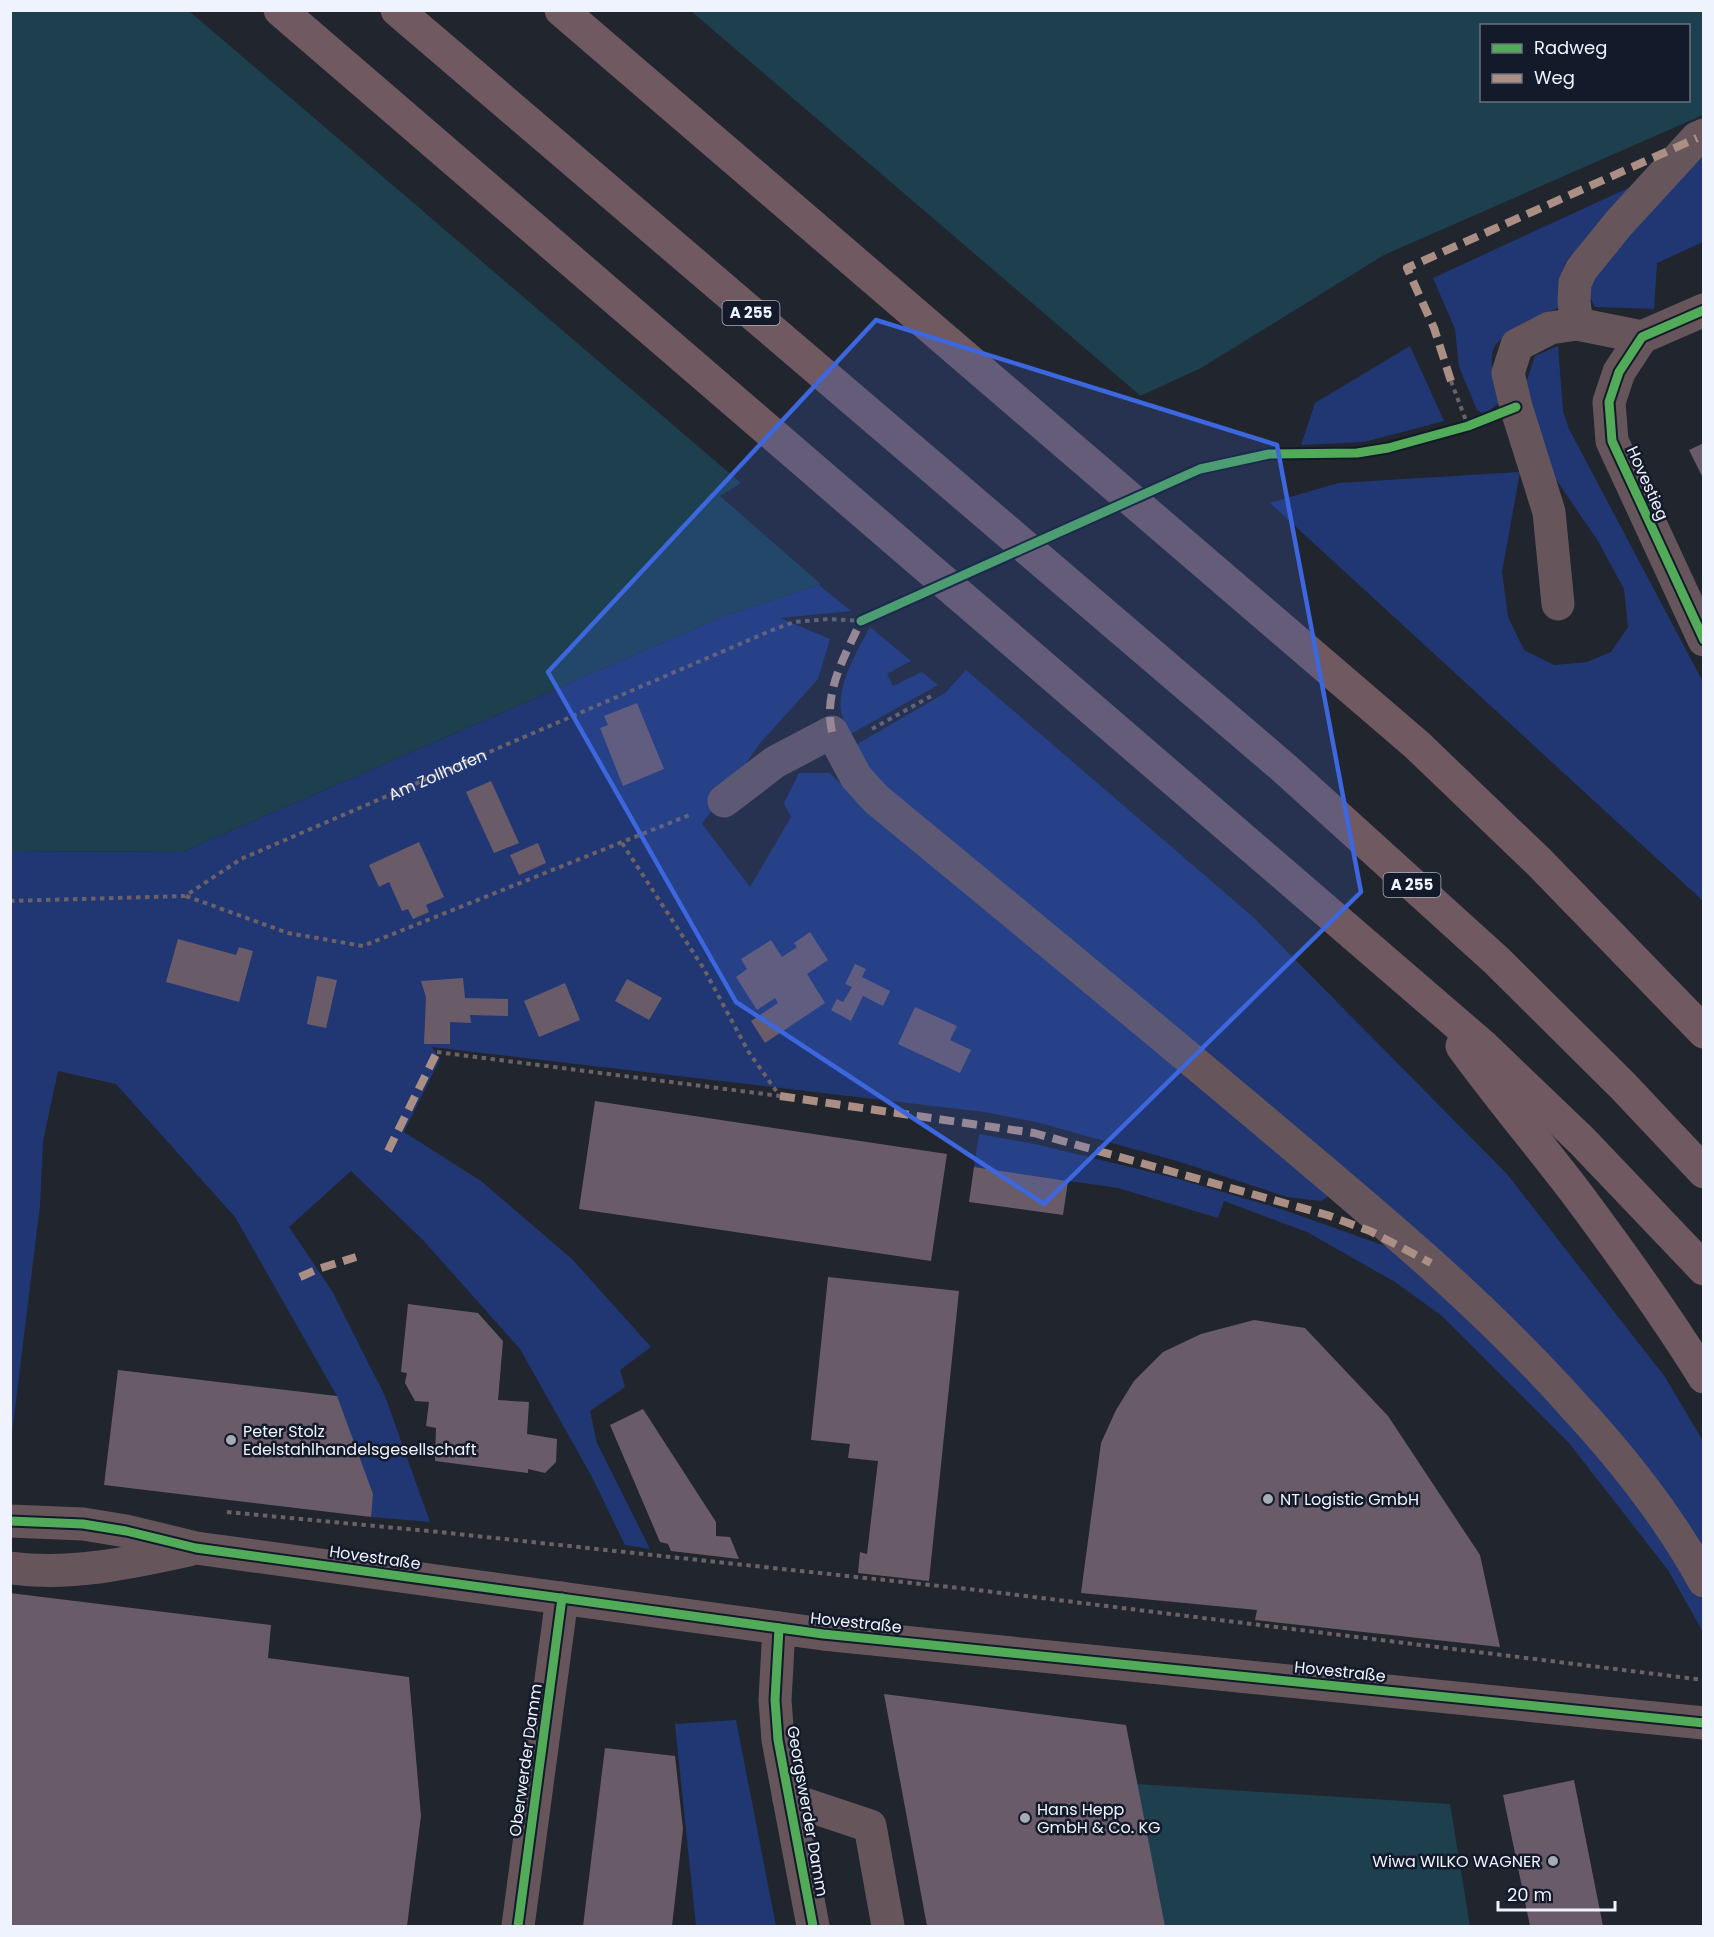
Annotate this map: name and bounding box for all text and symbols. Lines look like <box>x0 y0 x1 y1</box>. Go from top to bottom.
legend <box>1480 24 1690 102</box>
text: Radweg <box>1534 35 1607 60</box>
text: Weg <box>1534 65 1575 90</box>
road number: A 255 <box>722 301 780 325</box>
street label: Hovestieg <box>1621 442 1674 524</box>
street label: Am Zollhafen <box>385 744 490 806</box>
road number: A 255 <box>1384 873 1440 897</box>
place label: Peter Stolz Edelstahlhandelsgesellschaft <box>243 1420 477 1461</box>
marker: Peter Stolz Edelstahlhandelsgesellschaft <box>224 1433 238 1447</box>
place label: NT Logistic GmbH <box>1280 1488 1419 1511</box>
marker: NT Logistic GmbH <box>1261 1492 1275 1506</box>
street label: Hovestraße <box>328 1540 422 1575</box>
street label: Hovestraße <box>809 1606 903 1639</box>
street label: Hovestraße <box>1293 1655 1387 1688</box>
street label: Oberwerder Damm <box>503 1682 548 1838</box>
street label: Georgswerder Damm <box>781 1724 834 1898</box>
place label: Hans Hepp GmbH & Co. KG <box>1037 1798 1160 1839</box>
marker: Hans Hepp GmbH & Co. KG <box>1018 1811 1032 1825</box>
place label: Wiwa WILKO WAGNER <box>1372 1850 1541 1873</box>
marker: Wiwa WILKO WAGNER <box>1546 1854 1560 1868</box>
scale bar <box>1498 1874 1615 1912</box>
text: 20 m <box>1507 1882 1552 1907</box>

